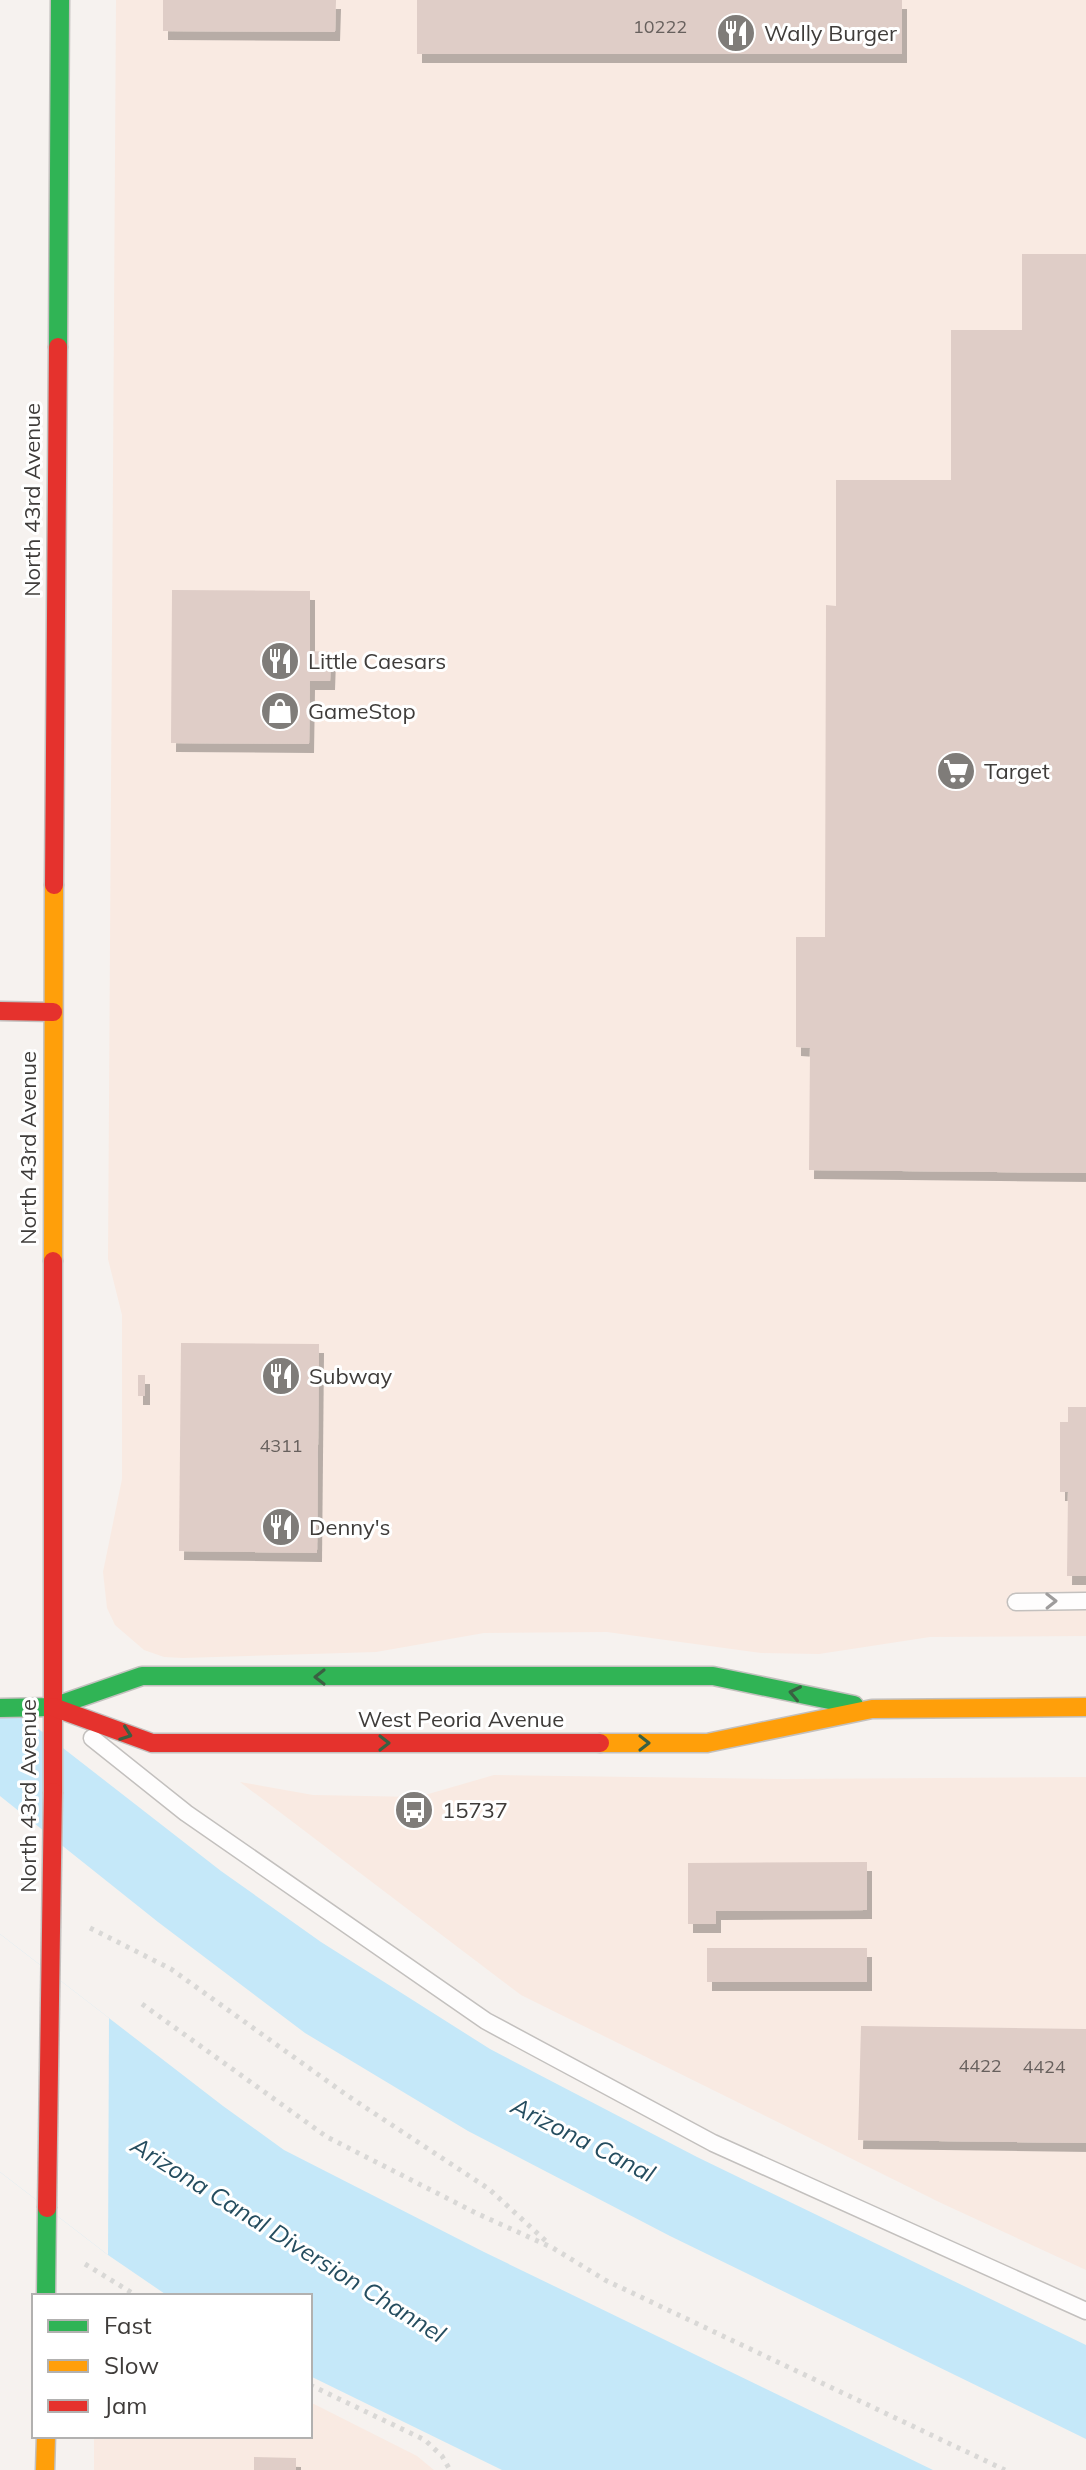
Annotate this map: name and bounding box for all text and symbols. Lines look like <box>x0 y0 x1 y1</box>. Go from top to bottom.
restaurant icon: Wally Burger <box>715 12 757 54</box>
house number: 10222 <box>633 15 687 38</box>
place label: Wally Burger <box>764 19 897 47</box>
street label: North 43rd Avenue <box>18 403 46 597</box>
restaurant icon: Little Caesars <box>259 640 301 682</box>
place label: Little Caesars <box>308 647 446 675</box>
shop icon: GameStop <box>259 690 301 732</box>
place label: GameStop <box>308 697 416 725</box>
supermarket icon: Target <box>935 750 977 792</box>
place label: Target <box>984 757 1050 785</box>
street label: North 43rd Avenue <box>14 1051 42 1245</box>
restaurant icon: Subway <box>260 1355 302 1397</box>
place label: Subway <box>309 1362 392 1390</box>
house number: 4311 <box>259 1434 303 1457</box>
restaurant icon: Denny's <box>260 1506 302 1548</box>
place label: Denny's <box>309 1513 391 1541</box>
one-way arrow <box>1045 1592 1058 1610</box>
one-way arrow <box>313 1668 326 1686</box>
one-way arrow <box>789 1685 803 1702</box>
street label: North 43rd Avenue <box>14 1699 42 1893</box>
street label: West Peoria Avenue <box>358 1705 564 1733</box>
one-way arrow <box>118 1724 132 1741</box>
one-way arrow <box>378 1734 391 1752</box>
one-way arrow <box>638 1734 651 1752</box>
bus stop icon: 15737 <box>393 1789 435 1831</box>
place label: 15737 <box>442 1796 508 1824</box>
house number: 4422 <box>958 2054 1002 2077</box>
house number: 4424 <box>1022 2055 1066 2078</box>
water label: Arizona Canal <box>506 2090 661 2188</box>
water label: Arizona Canal Diversion Channel <box>125 2129 451 2349</box>
legend <box>32 2294 312 2438</box>
text: Fast <box>104 2310 152 2340</box>
text: Slow <box>104 2350 159 2380</box>
text: Jam <box>104 2390 147 2420</box>

